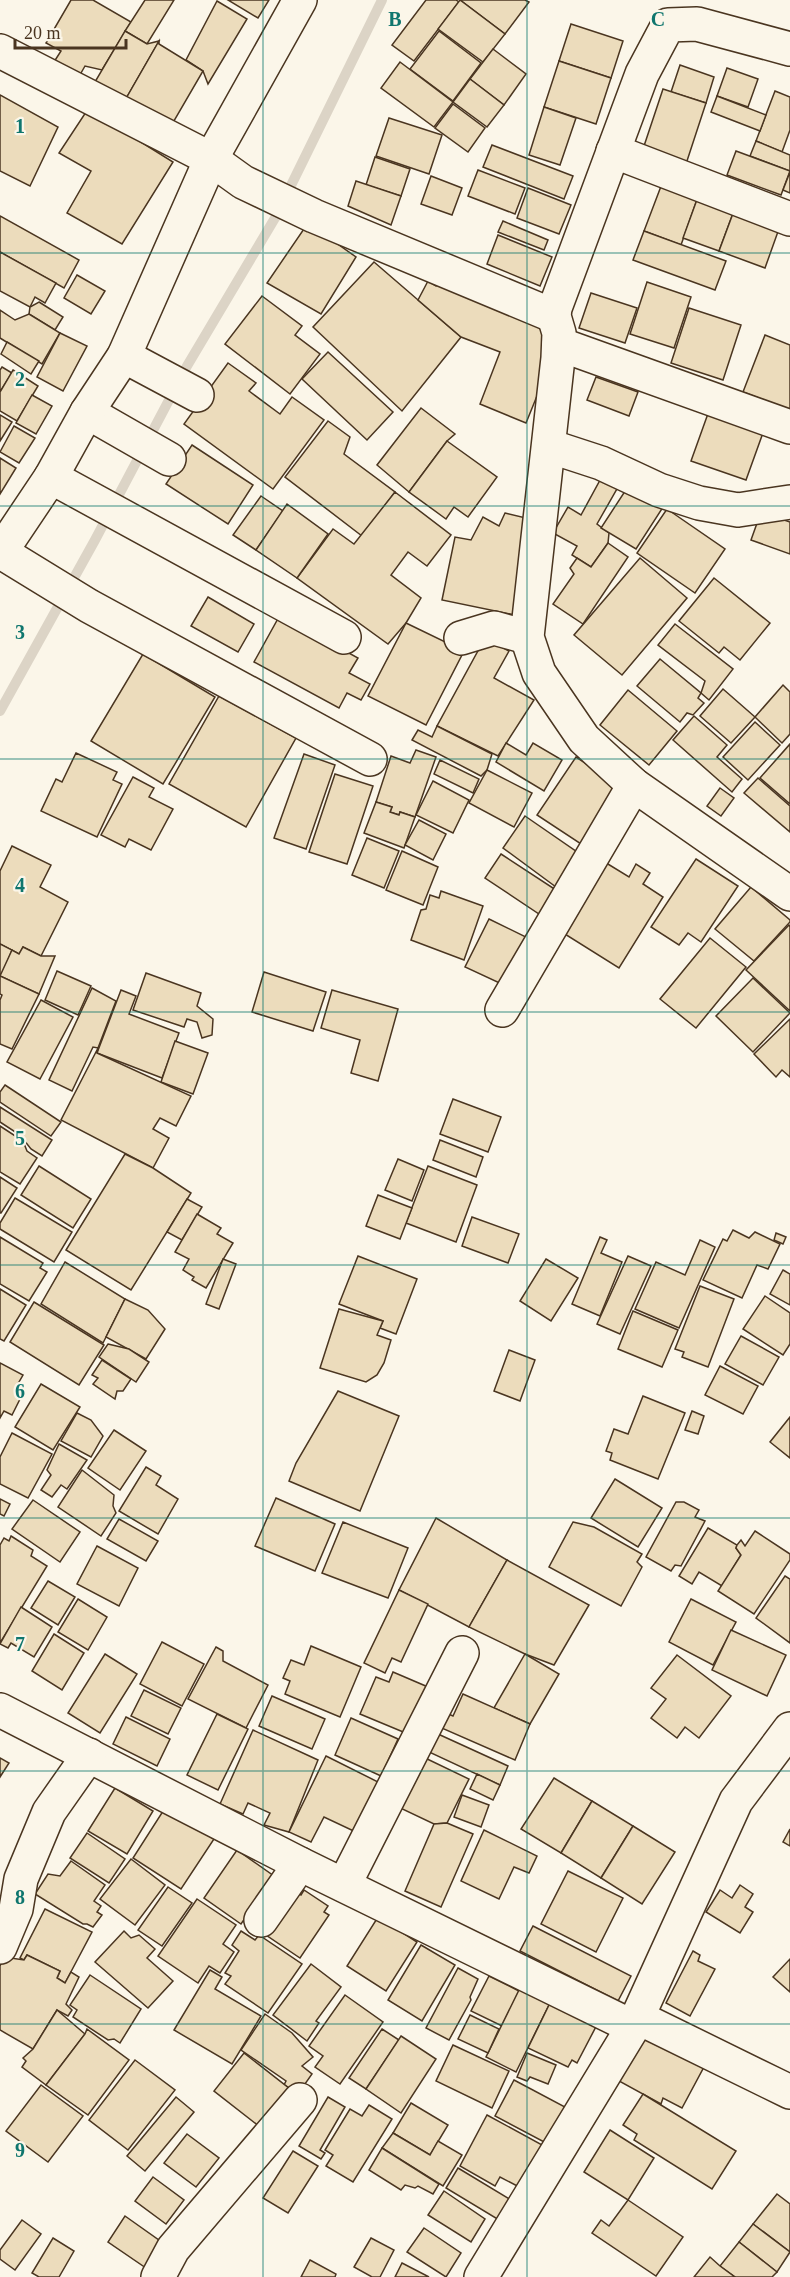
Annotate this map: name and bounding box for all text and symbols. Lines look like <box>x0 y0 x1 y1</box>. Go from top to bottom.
text: B <box>388 8 402 30</box>
text: C <box>651 8 665 30</box>
scale bar <box>15 12 126 50</box>
text: 20 m <box>24 23 61 43</box>
text: 1 <box>15 115 25 137</box>
text: 2 <box>15 368 25 390</box>
text: 3 <box>15 621 25 643</box>
text: 4 <box>15 874 25 896</box>
text: 5 <box>15 1127 25 1149</box>
text: 6 <box>15 1380 25 1402</box>
text: 7 <box>15 1633 25 1655</box>
text: 8 <box>15 1886 25 1908</box>
text: 9 <box>15 2139 25 2161</box>

